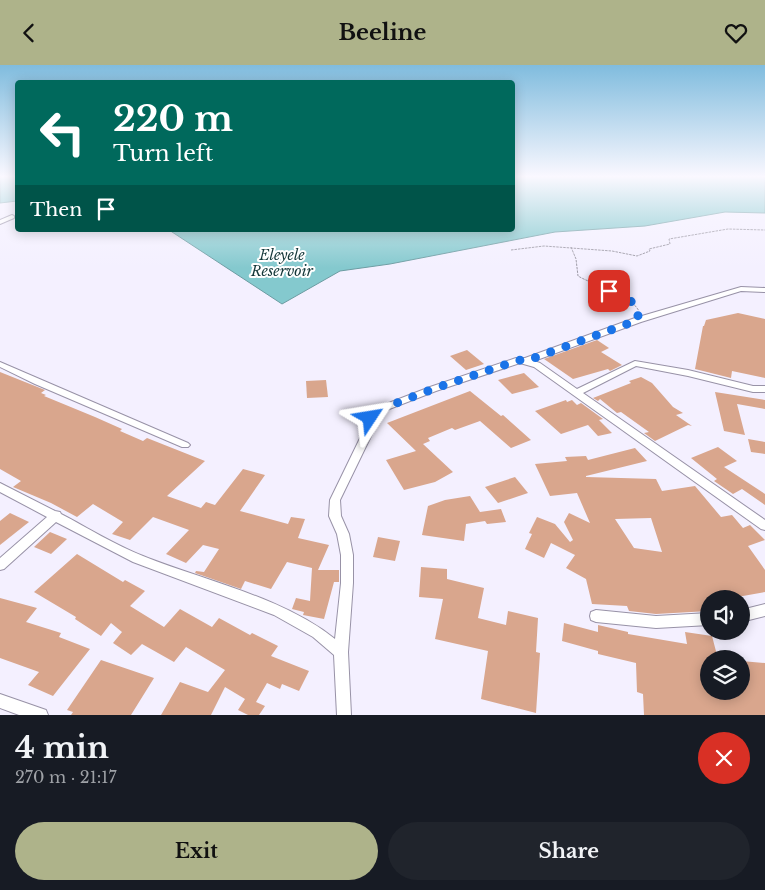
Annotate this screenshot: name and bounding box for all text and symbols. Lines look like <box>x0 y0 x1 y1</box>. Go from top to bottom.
icon: back <box>15 19 43 47</box>
text: Beeline <box>339 19 426 46</box>
icon: heart <box>722 19 750 47</box>
text: 220 m <box>113 97 233 140</box>
icon: left <box>30 100 95 165</box>
text: Turn left <box>113 140 213 167</box>
icon: arrive <box>92 195 120 223</box>
text: Then <box>30 198 82 221</box>
water label: Eleyele Reservoir <box>250 246 313 280</box>
pin <box>588 270 630 312</box>
icon: arrive <box>595 277 623 305</box>
position arrow <box>343 391 395 443</box>
map controls <box>700 590 750 700</box>
button: sound <box>700 590 750 640</box>
button: layers <box>700 650 750 700</box>
text: 4 min <box>15 729 109 766</box>
button: close <box>698 732 750 784</box>
text: 270 m · 21:17 <box>15 767 117 787</box>
button: Exit <box>15 822 378 880</box>
button: Share <box>388 822 750 880</box>

